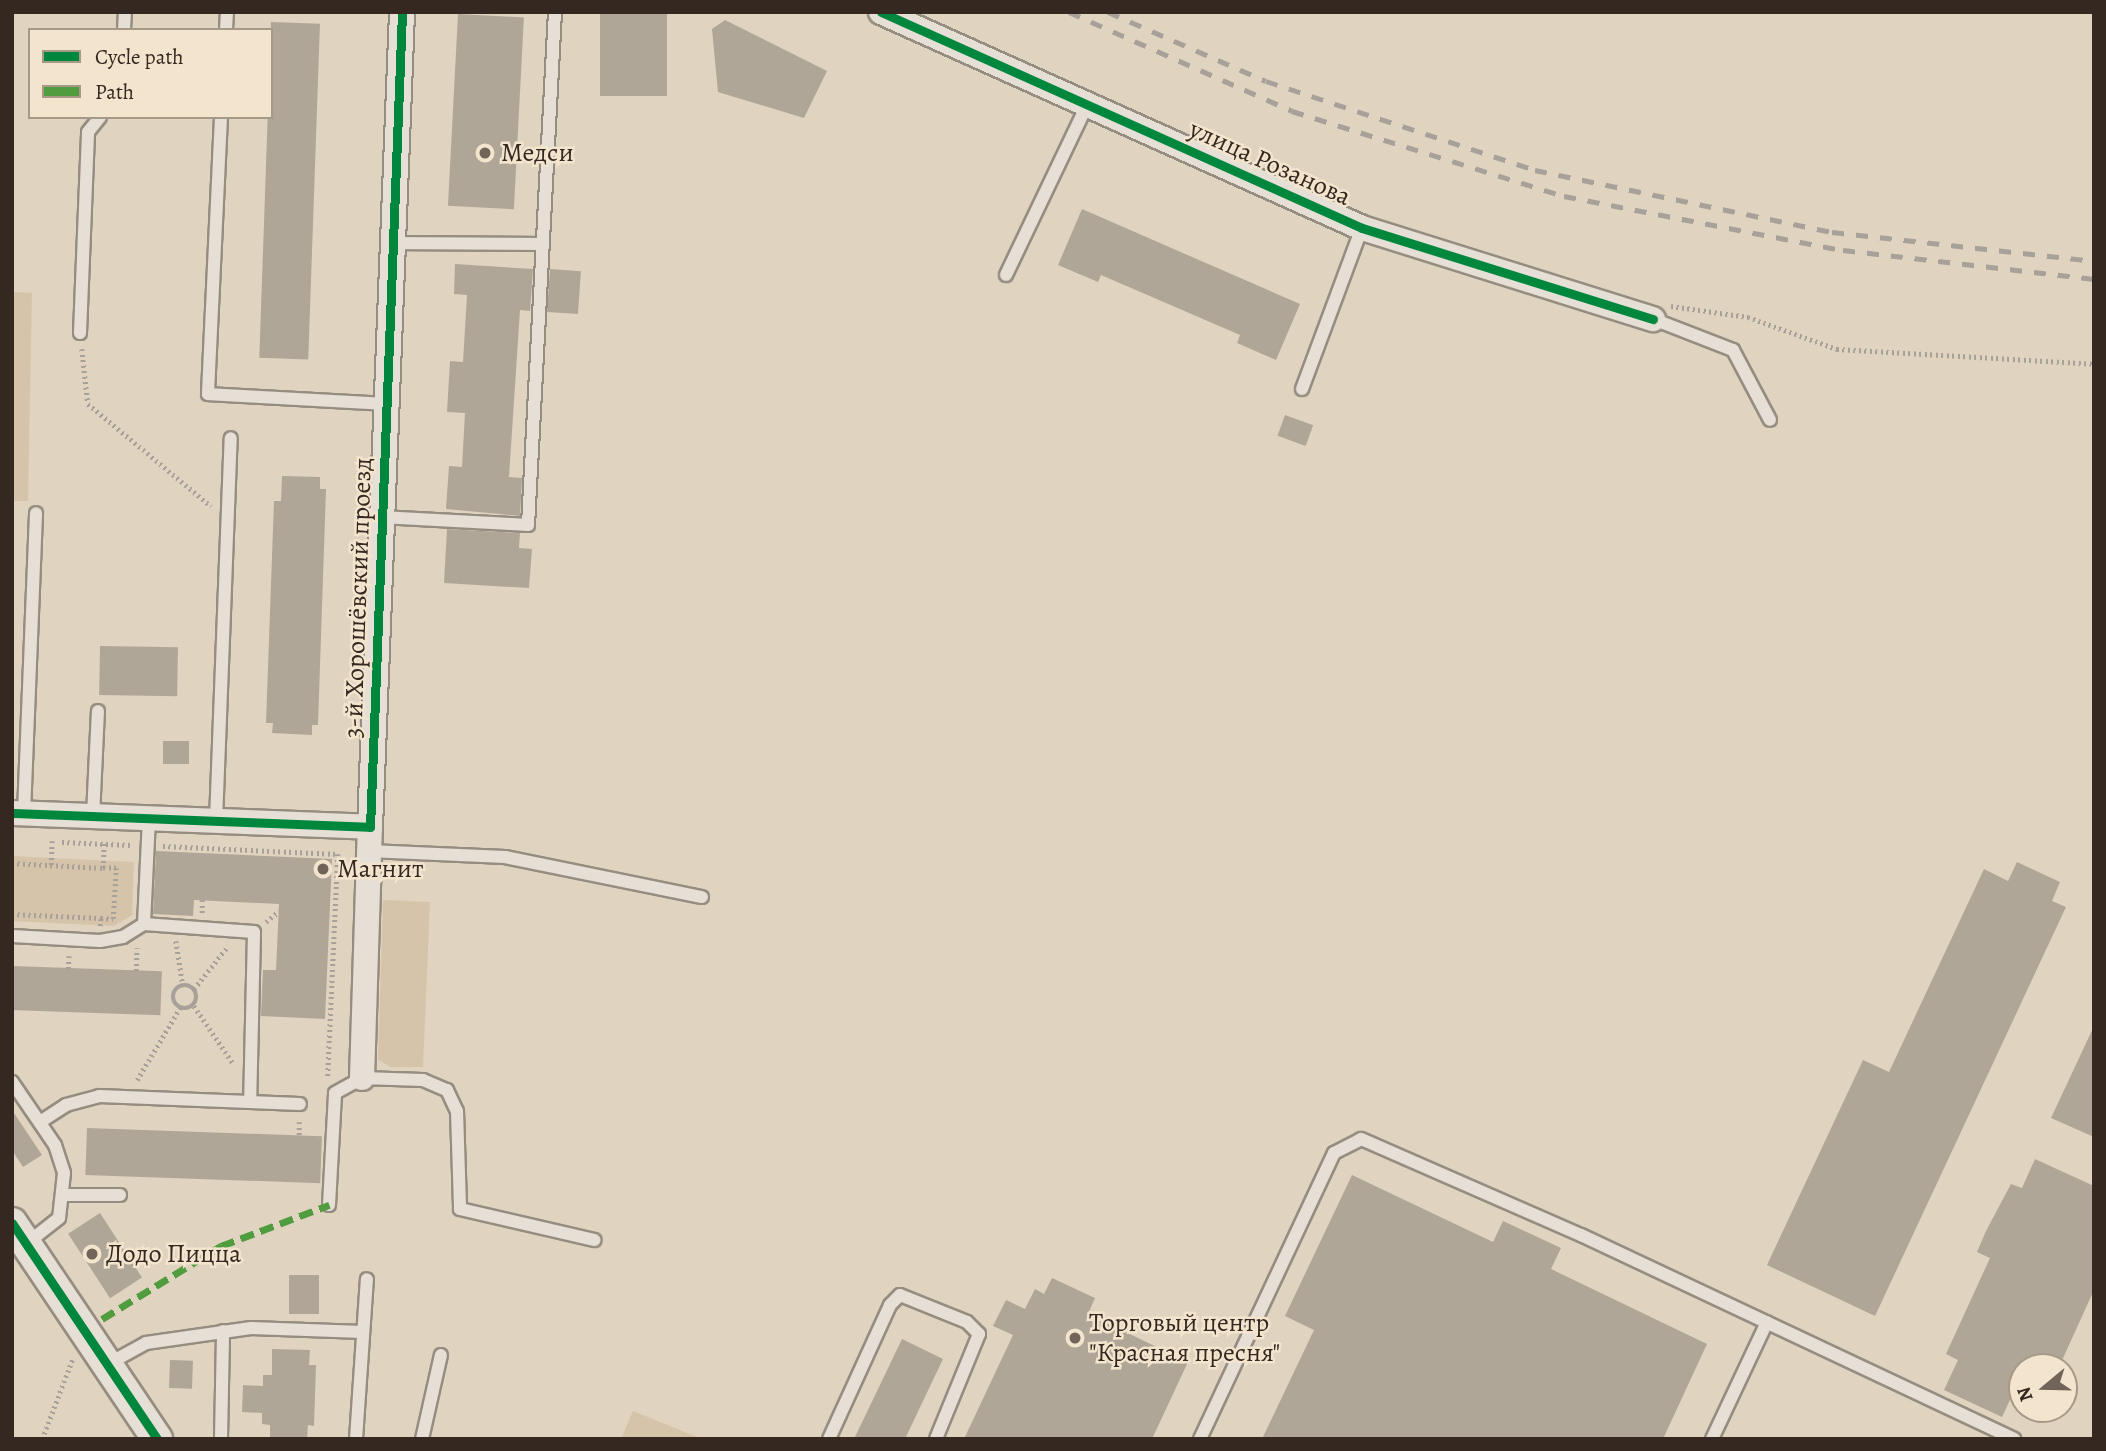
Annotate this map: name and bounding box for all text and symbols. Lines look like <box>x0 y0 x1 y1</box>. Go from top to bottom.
legend <box>28 28 273 119</box>
text: Cycle path <box>95 43 184 71</box>
text: Path <box>95 78 134 106</box>
street label: улица Розанова <box>1184 113 1356 213</box>
place label: Медси <box>501 137 574 169</box>
marker: Медси <box>475 143 495 163</box>
street label: 3-й Хорошёвский проезд <box>338 457 378 739</box>
place label: Магнит <box>337 853 424 885</box>
marker: Магнит <box>315 861 331 877</box>
place label: Додо Пицца <box>106 1238 241 1270</box>
marker: Додо Пицца <box>84 1246 100 1262</box>
place label: Торговый центр "Красная пресня" <box>1089 1307 1280 1368</box>
marker: Торговый центр "Красная пресня" <box>1067 1330 1083 1346</box>
north arrow <box>2008 1353 2078 1423</box>
text: N <box>2010 1383 2040 1405</box>

